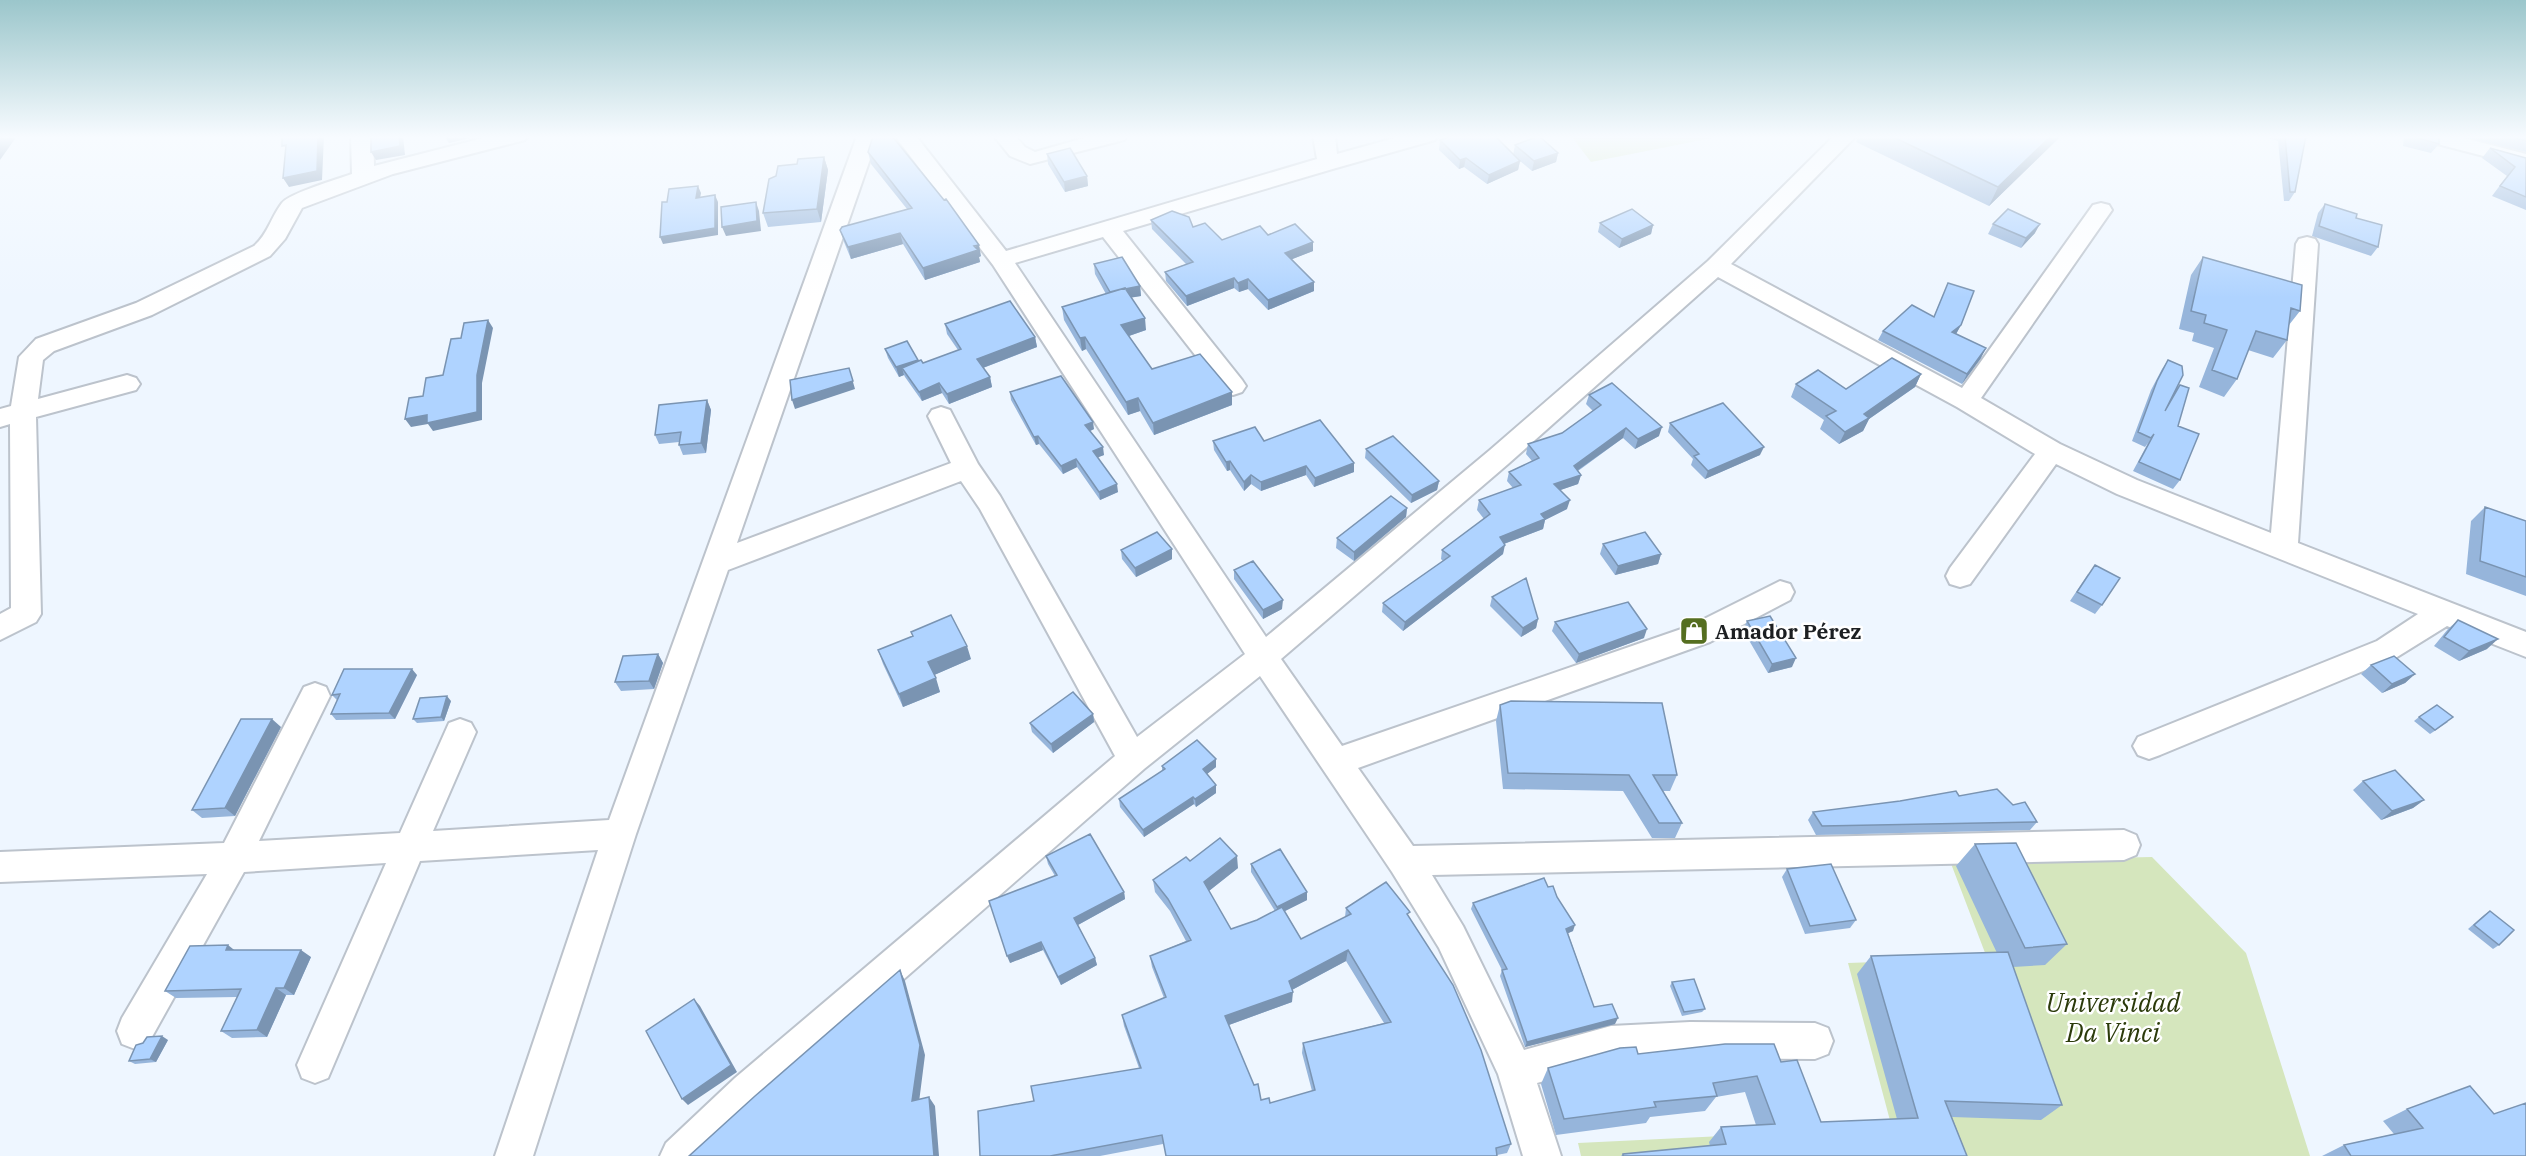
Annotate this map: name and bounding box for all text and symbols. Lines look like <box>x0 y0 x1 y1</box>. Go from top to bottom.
shop icon: Amador Pérez <box>1678 615 1710 647</box>
place label: Amador Pérez <box>1715 617 1862 645</box>
park label: Universidad Da Vinci <box>2046 985 2181 1049</box>

